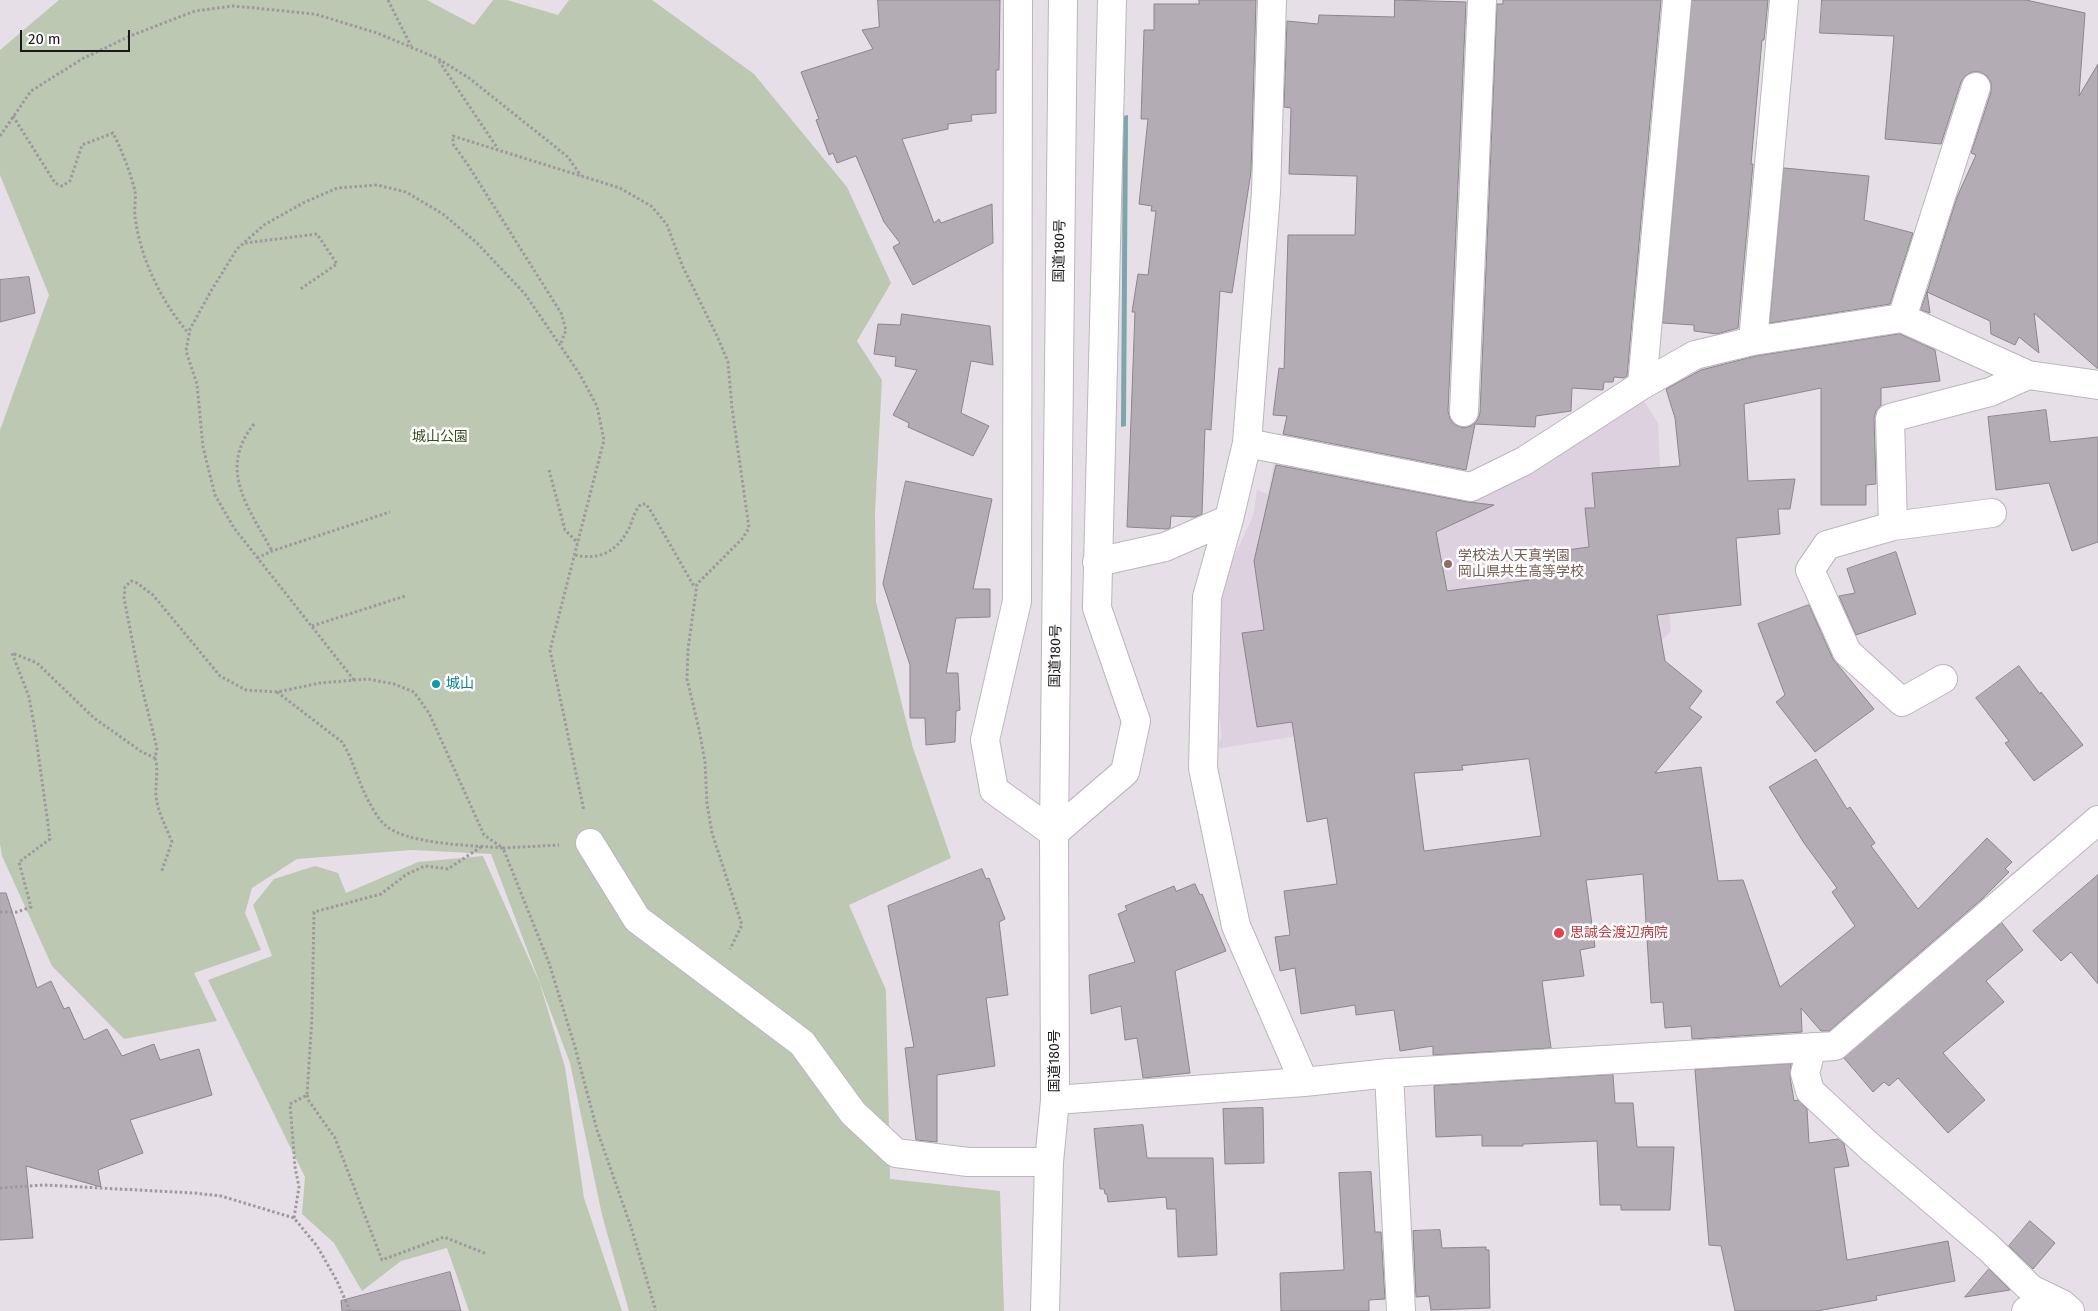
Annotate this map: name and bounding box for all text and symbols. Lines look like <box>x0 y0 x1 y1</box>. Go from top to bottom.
scale bar <box>22 20 132 52</box>
text: 20 m <box>28 30 61 48</box>
street label: 国道180号 <box>1051 219 1069 283</box>
park label: 城山公園 <box>412 429 468 445</box>
place label: 学校法人天真学園 岡山県共生高等学校 <box>1458 548 1584 580</box>
marker: 学校法人天真学園 岡山県共生高等学校 <box>1442 558 1454 570</box>
street label: 国道180号 <box>1047 624 1065 688</box>
place label: 城山 <box>446 676 474 692</box>
marker: 城山 <box>430 678 442 690</box>
place label: 思誠会渡辺病院 <box>1570 925 1668 941</box>
marker: 思誠会渡辺病院 <box>1552 926 1566 940</box>
street label: 国道180号 <box>1047 1029 1063 1093</box>

